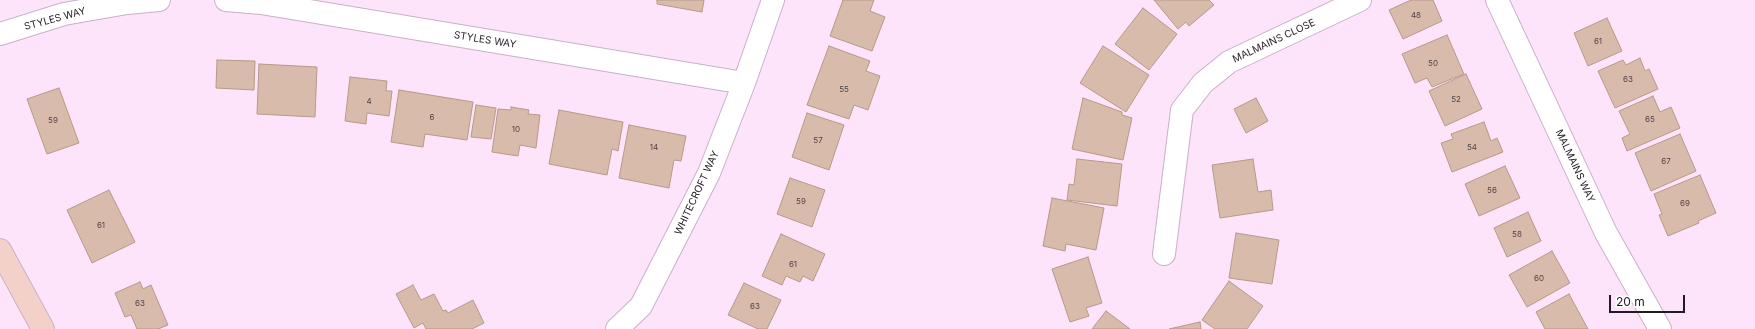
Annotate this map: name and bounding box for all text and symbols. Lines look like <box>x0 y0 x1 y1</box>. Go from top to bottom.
street label: STYLES WAY <box>23 5 87 33</box>
house number: 48 <box>1411 11 1421 21</box>
street label: MALMAINS CLOSE <box>1231 17 1317 65</box>
street label: STYLES WAY <box>453 29 517 51</box>
house number: 61 <box>1594 37 1602 47</box>
house number: 50 <box>1428 59 1438 69</box>
house number: 63 <box>1623 75 1633 85</box>
house number: 55 <box>839 85 849 95</box>
house number: 52 <box>1451 95 1461 105</box>
house number: 4 <box>366 97 372 107</box>
house number: 6 <box>430 113 434 123</box>
house number: 65 <box>1645 115 1655 125</box>
house number: 59 <box>48 116 58 126</box>
house number: 10 <box>512 125 520 135</box>
street label: MALMAINS WAY <box>1553 128 1597 204</box>
house number: 57 <box>813 136 823 146</box>
house number: 14 <box>650 143 658 153</box>
house number: 54 <box>1467 143 1477 153</box>
street label: WHITECROFT WAY <box>672 149 722 237</box>
house number: 67 <box>1661 157 1671 167</box>
house number: 56 <box>1487 186 1497 196</box>
house number: 59 <box>796 197 806 207</box>
house number: 69 <box>1680 199 1690 209</box>
house number: 61 <box>97 221 105 231</box>
house number: 58 <box>1512 230 1522 240</box>
house number: 61 <box>789 260 797 270</box>
house number: 60 <box>1534 274 1544 284</box>
scale bar <box>1611 287 1687 313</box>
text: 20 m <box>1616 294 1645 309</box>
house number: 63 <box>135 299 145 309</box>
house number: 63 <box>750 302 760 312</box>

